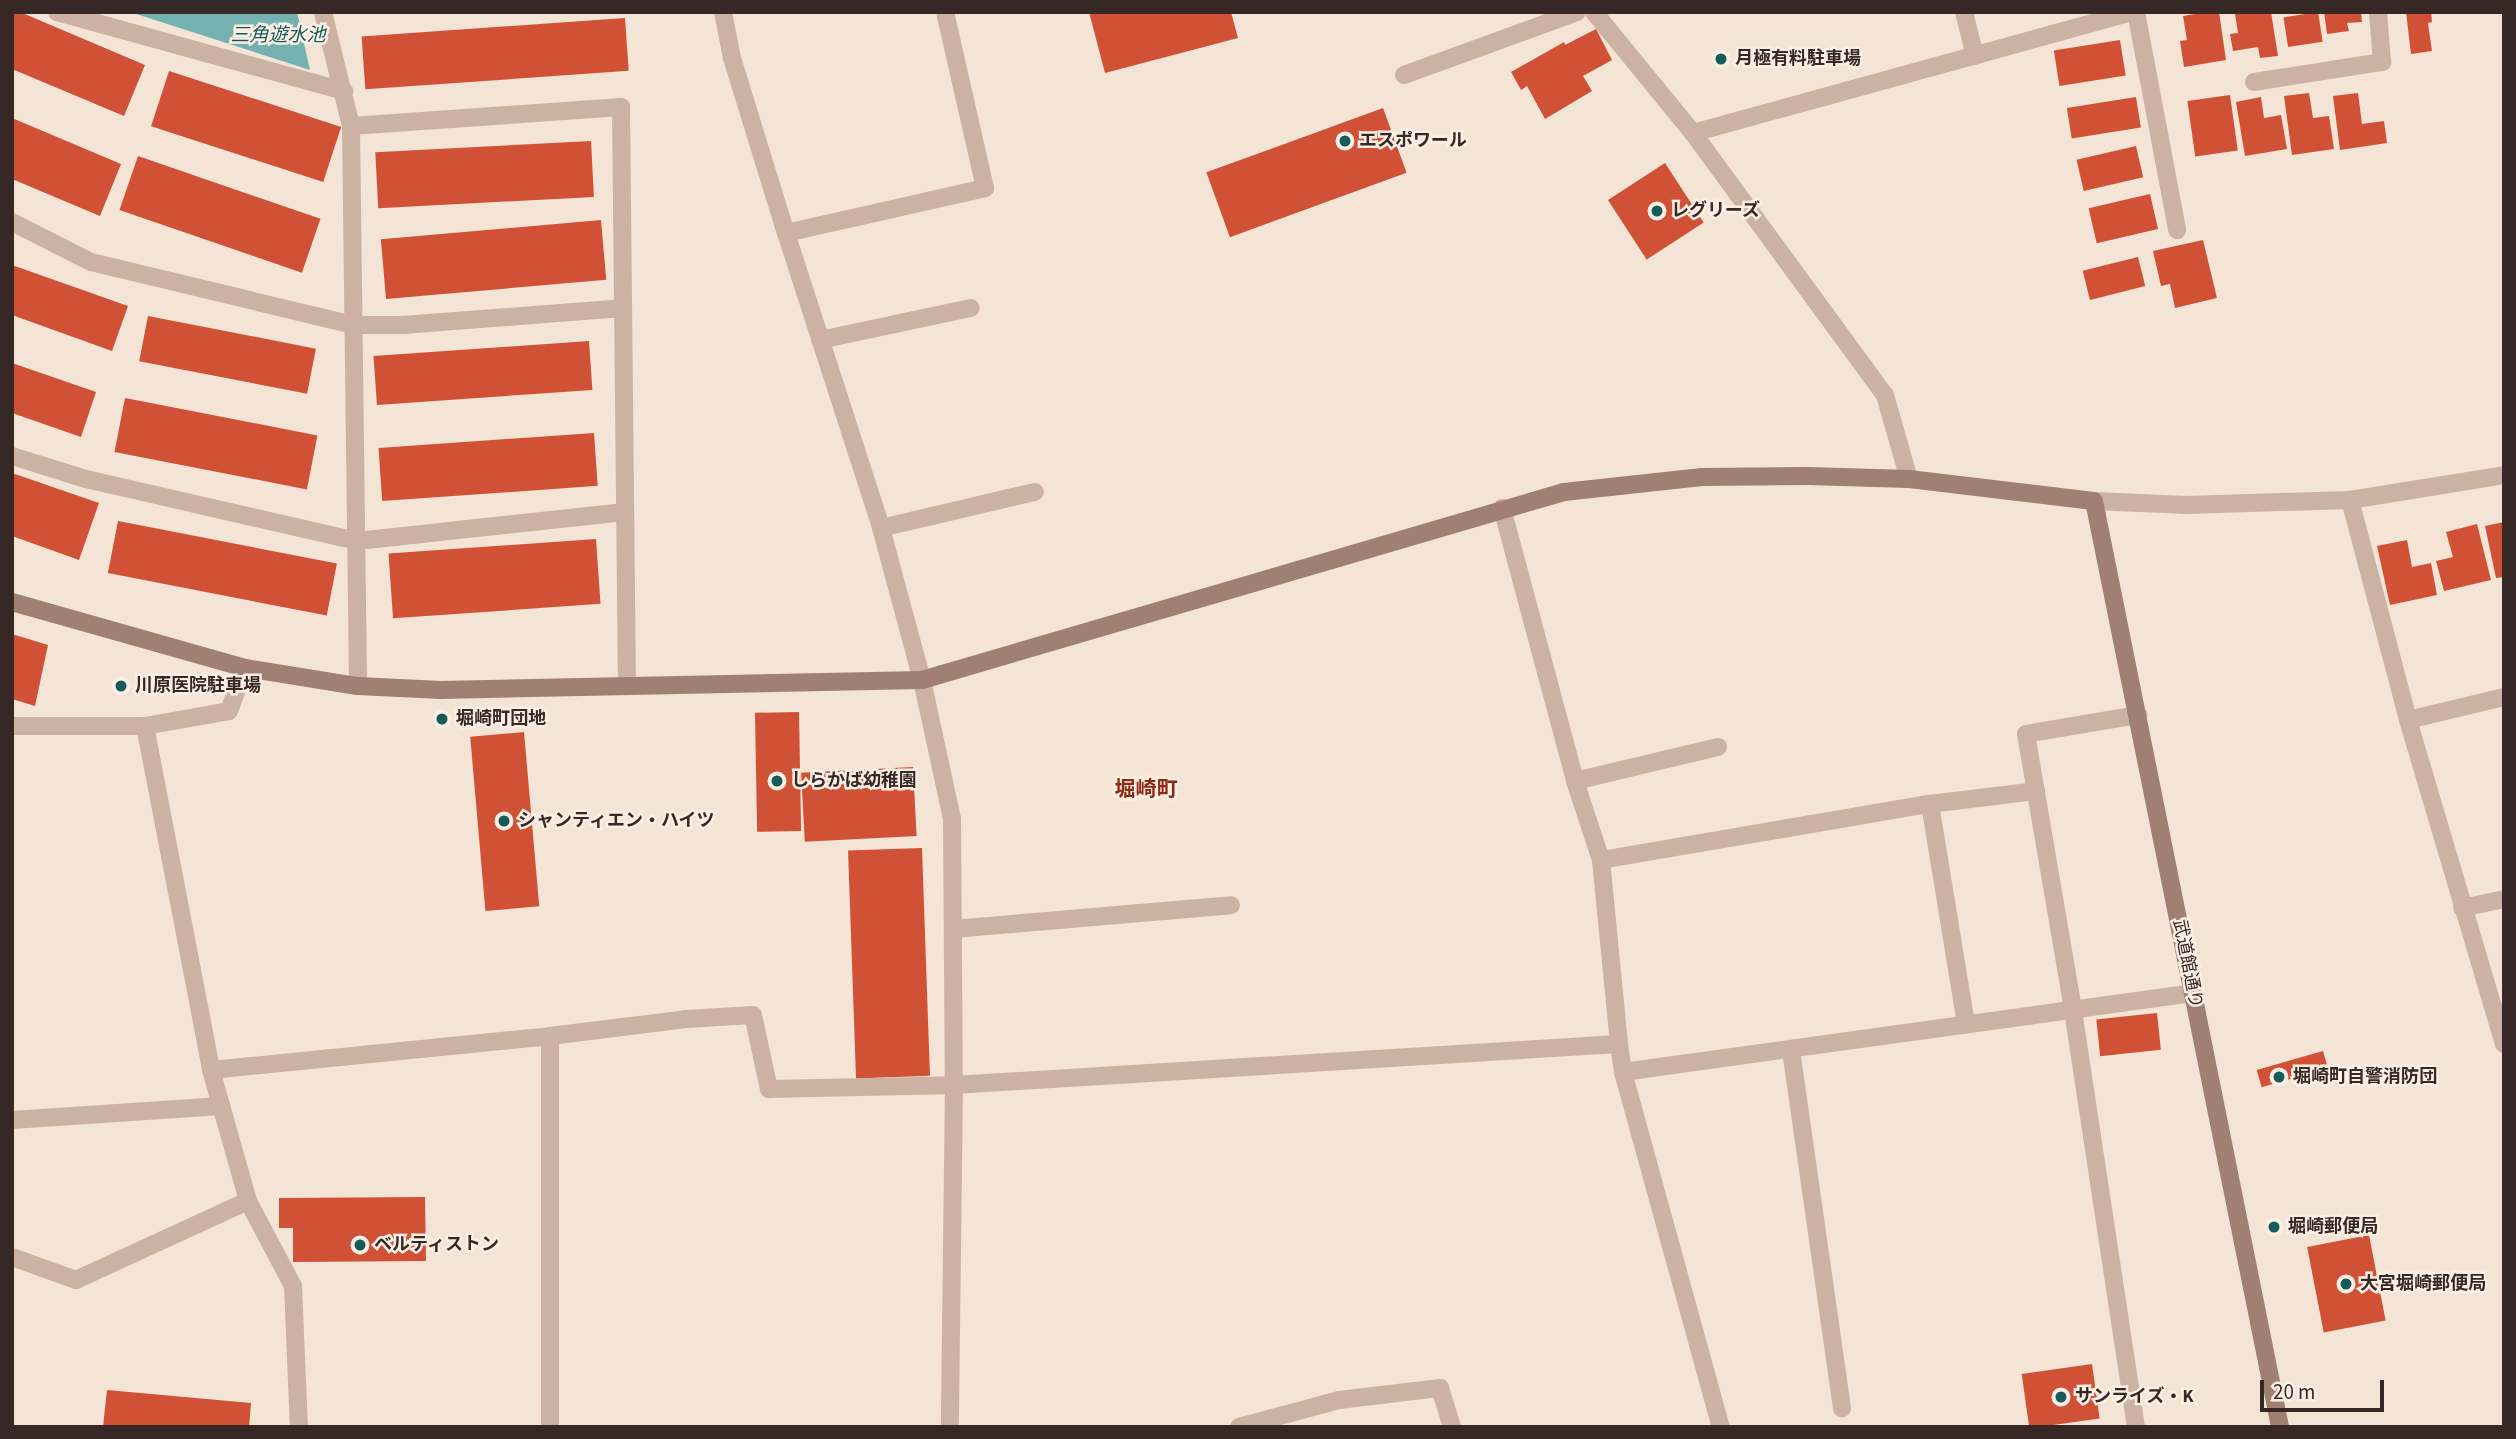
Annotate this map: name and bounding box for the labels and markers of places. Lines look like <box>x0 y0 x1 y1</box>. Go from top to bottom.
place label: 月極有料駐車場 <box>1735 48 1861 70</box>
marker: 月極有料駐車場 <box>1713 51 1729 67</box>
place label: エスポワール <box>1359 130 1467 152</box>
marker: エスポワール <box>1337 133 1353 149</box>
place label: レグリーズ <box>1671 200 1761 222</box>
marker: レグリーズ <box>1649 203 1665 219</box>
place label: 川原医院駐車場 <box>135 675 261 697</box>
marker: 川原医院駐車場 <box>113 678 129 694</box>
place label: 堀崎町団地 <box>456 708 546 730</box>
marker: 堀崎町団地 <box>434 711 450 727</box>
place label: しらかば幼稚園 <box>791 770 917 792</box>
marker: しらかば幼稚園 <box>769 773 785 789</box>
place label: シャンティエン・ハイツ <box>518 810 716 832</box>
marker: シャンティエン・ハイツ <box>496 813 512 829</box>
place label: 堀崎町自警消防団 <box>2293 1066 2437 1088</box>
marker: 堀崎町自警消防団 <box>2271 1069 2287 1085</box>
place label: 堀崎郵便局 <box>2288 1216 2378 1238</box>
marker: 堀崎郵便局 <box>2266 1219 2282 1235</box>
place label: ベルティストン <box>374 1234 500 1256</box>
marker: ベルティストン <box>352 1237 368 1253</box>
place label: 大宮堀崎郵便局 <box>2360 1273 2486 1295</box>
marker: 大宮堀崎郵便局 <box>2338 1276 2354 1292</box>
place label: サンライズ・K <box>2075 1386 2194 1408</box>
marker: サンライズ・K <box>2053 1389 2069 1405</box>

